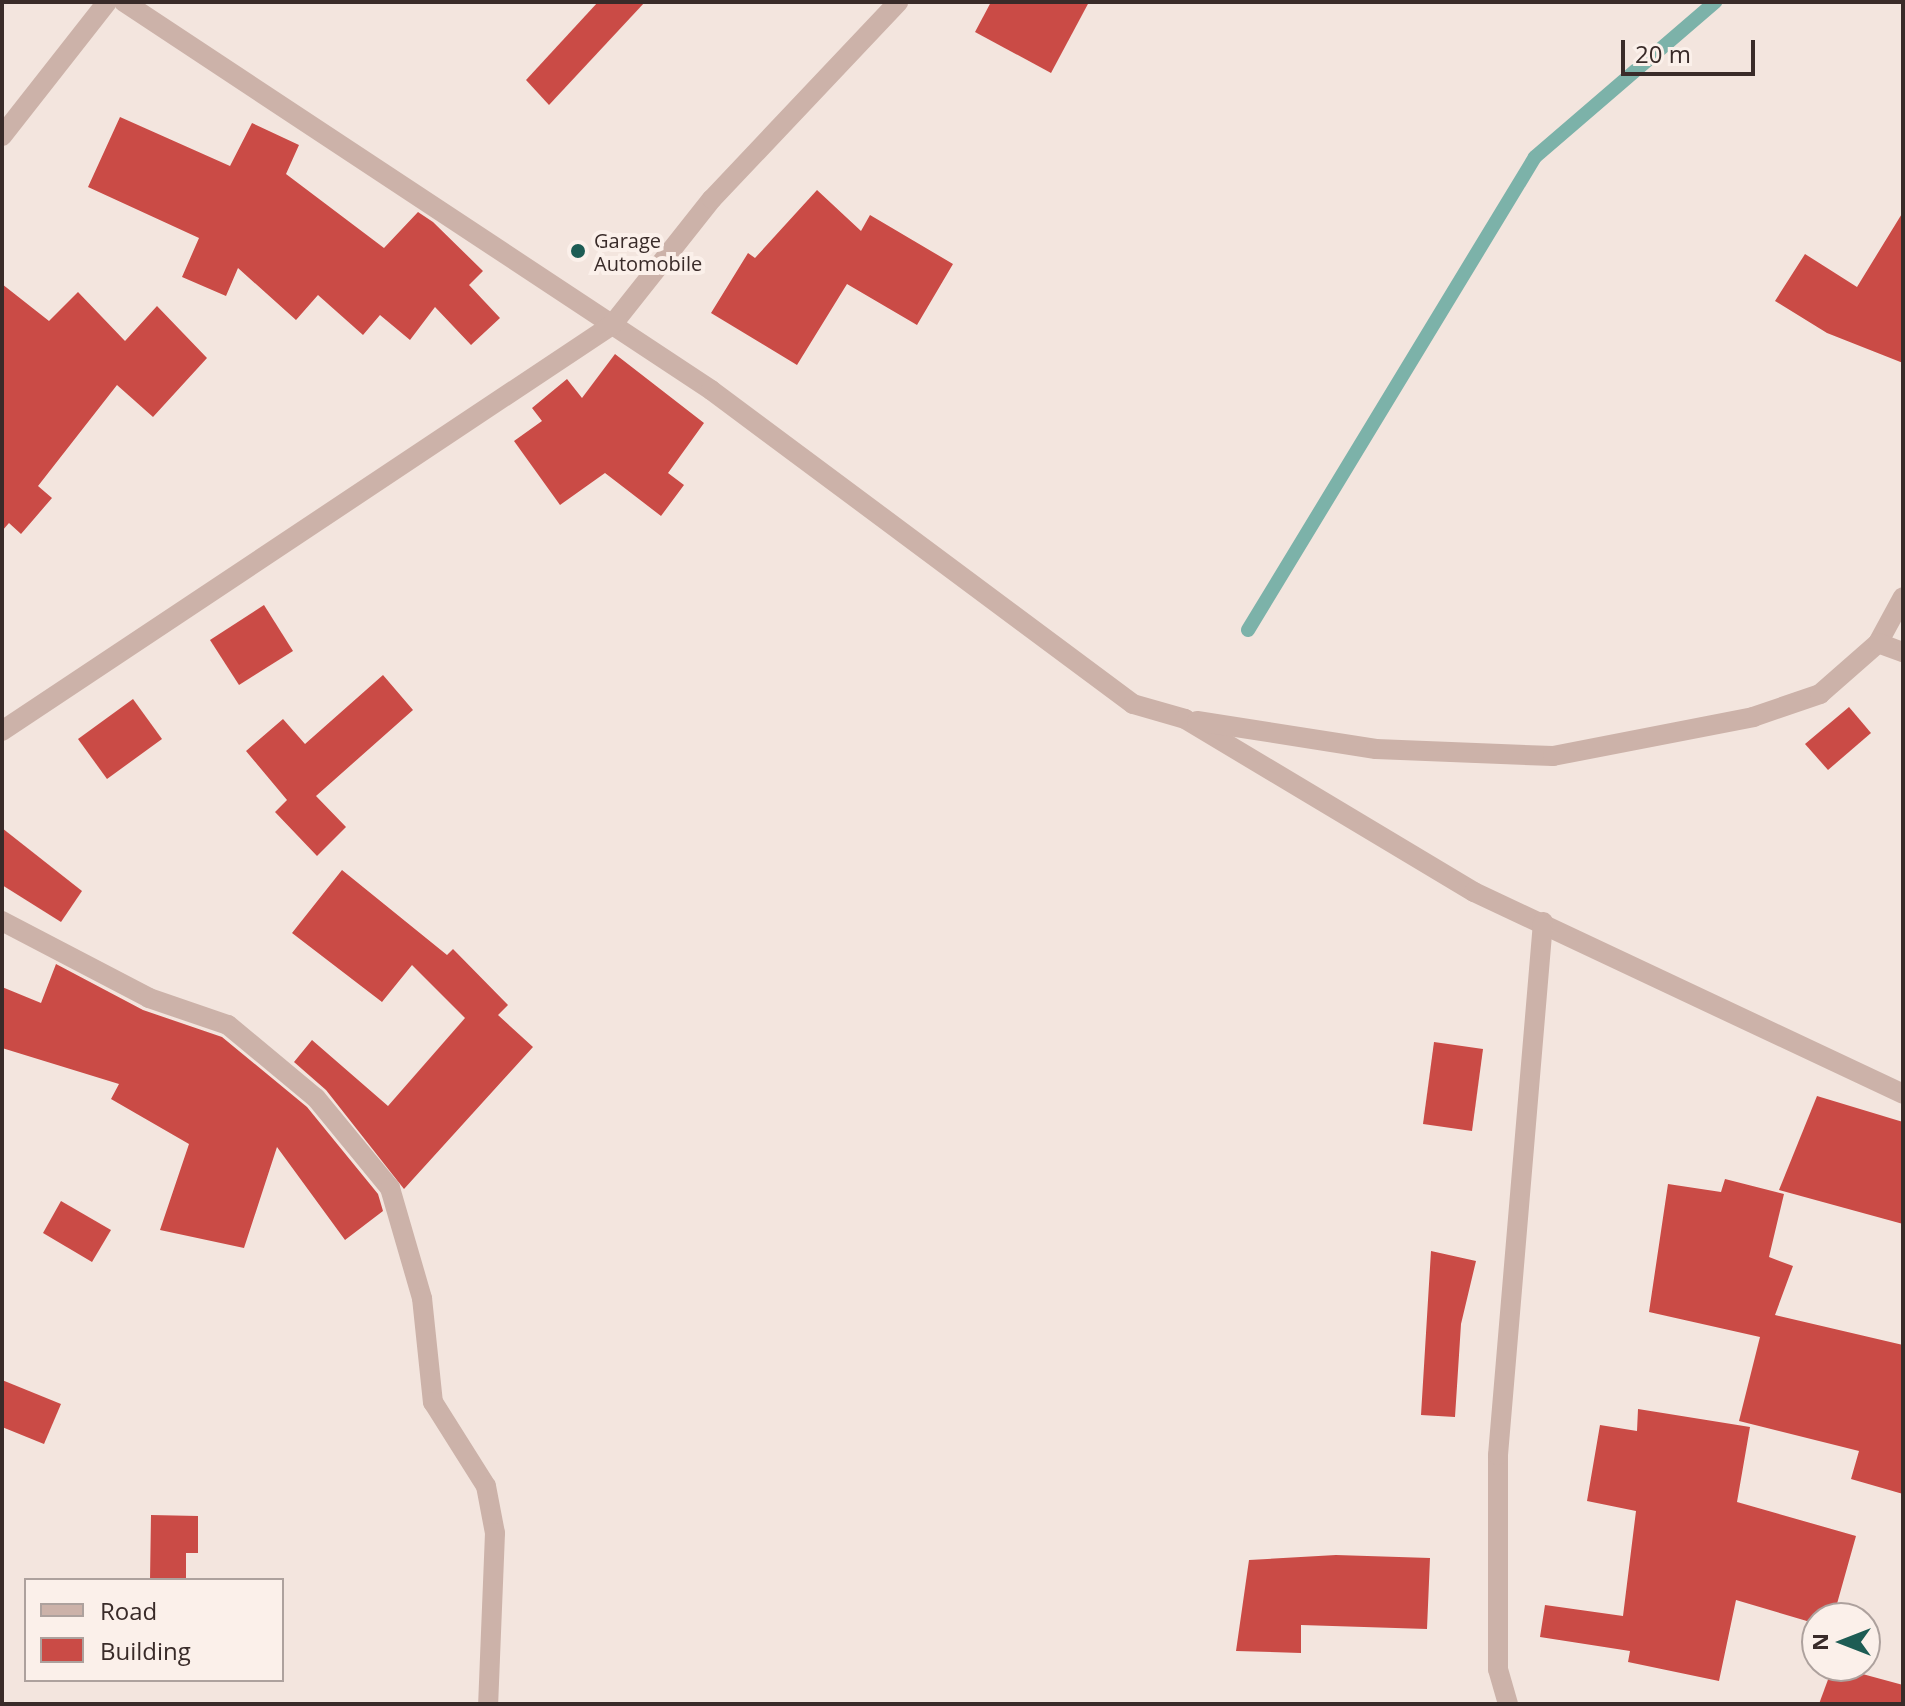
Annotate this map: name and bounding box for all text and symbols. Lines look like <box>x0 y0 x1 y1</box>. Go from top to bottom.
scale bar <box>1625 24 1759 74</box>
text: 20 m <box>1635 37 1691 70</box>
place label: Garage Automobile <box>594 228 702 275</box>
marker: Garage Automobile <box>569 242 587 260</box>
legend <box>24 1578 284 1682</box>
text: Road <box>100 1594 157 1627</box>
north arrow <box>1801 1602 1881 1682</box>
text: N <box>1804 1633 1834 1651</box>
text: Building <box>100 1634 191 1667</box>

